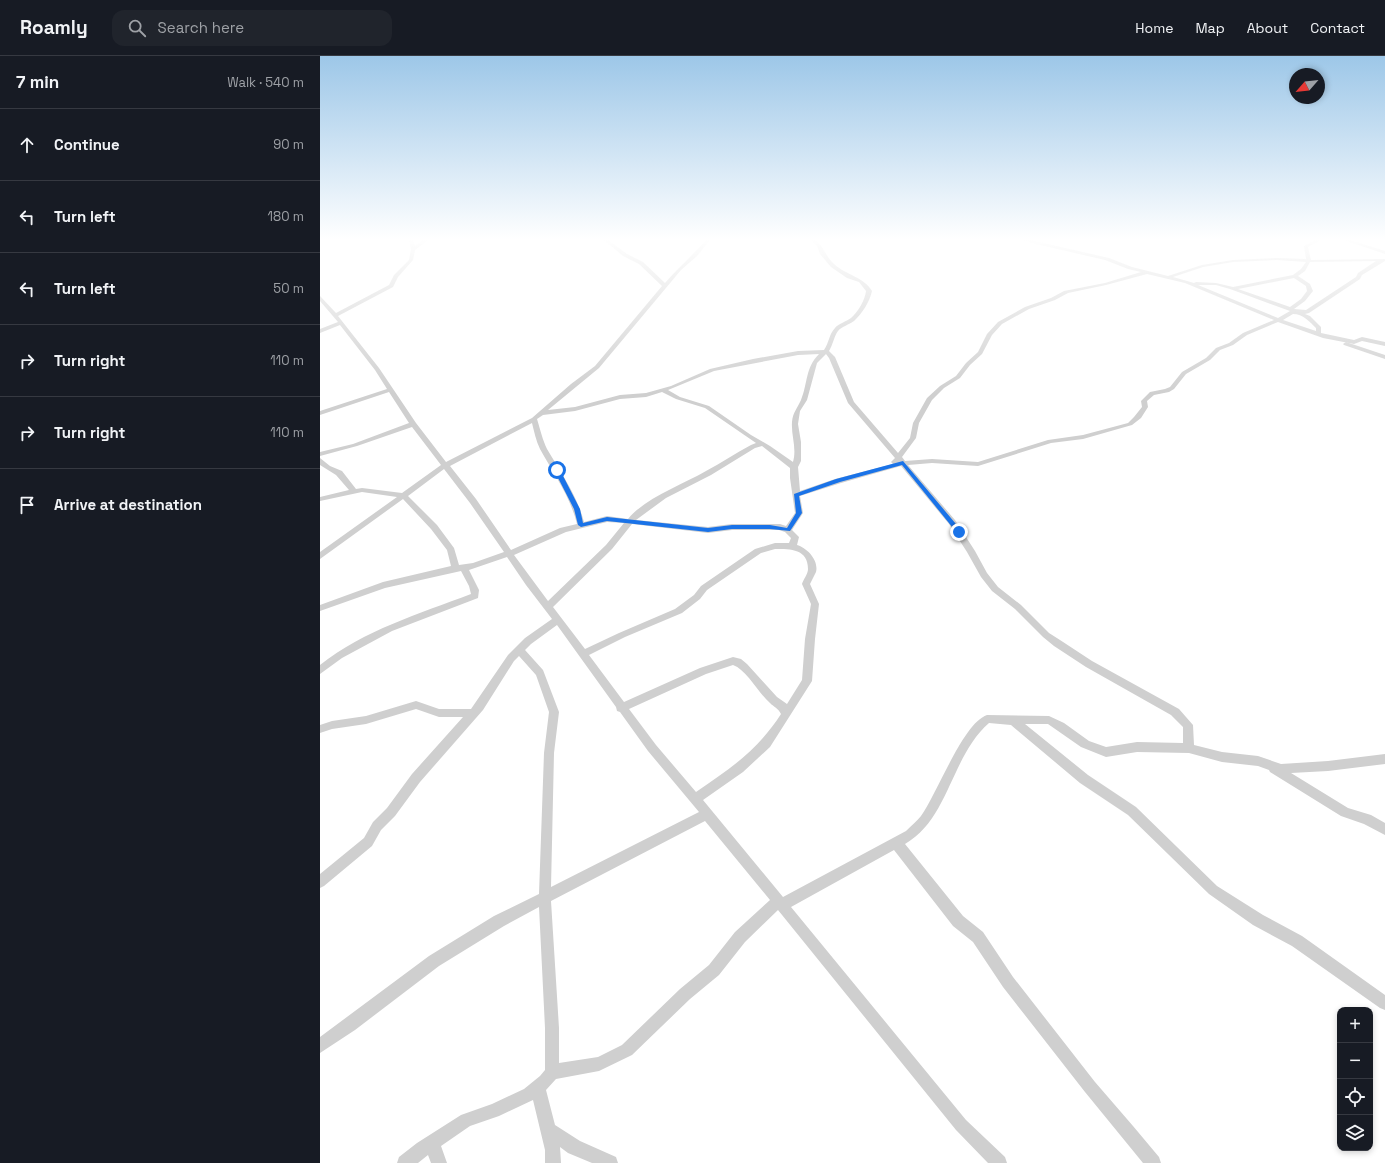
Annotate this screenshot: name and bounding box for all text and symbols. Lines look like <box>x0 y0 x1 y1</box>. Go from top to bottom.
search box <box>112 10 392 46</box>
text: Roamly <box>20 15 88 40</box>
icon: search <box>126 17 148 39</box>
text: Search here <box>158 18 244 37</box>
text: Home <box>1135 19 1173 37</box>
text: Map <box>1195 19 1225 37</box>
text: About <box>1247 19 1288 37</box>
text: Contact <box>1310 19 1365 37</box>
north arrow <box>1289 68 1325 104</box>
text: 7 min <box>16 71 59 93</box>
text: Walk · 540 m <box>227 74 304 91</box>
icon: ahead <box>16 134 38 156</box>
text: Continue <box>54 135 120 154</box>
text: 90 m <box>273 136 304 153</box>
icon: left <box>16 206 38 228</box>
text: Turn left <box>54 207 116 226</box>
text: 180 m <box>268 208 304 225</box>
icon: left <box>16 278 38 300</box>
text: Turn left <box>54 279 116 298</box>
text: 50 m <box>273 280 304 297</box>
icon: right <box>16 350 38 372</box>
text: Turn right <box>54 351 125 370</box>
text: 110 m <box>270 352 304 369</box>
icon: right <box>16 422 38 444</box>
text: Turn right <box>54 423 125 442</box>
text: 110 m <box>270 424 304 441</box>
route start <box>548 461 566 479</box>
icon: arrive <box>16 494 38 516</box>
text: Arrive at destination <box>54 495 202 514</box>
route end <box>950 523 968 541</box>
map controls <box>1337 1007 1373 1151</box>
button: + <box>1337 1007 1373 1043</box>
button: − <box>1337 1043 1373 1079</box>
button: locate <box>1337 1079 1373 1115</box>
button: layers <box>1337 1115 1373 1151</box>

